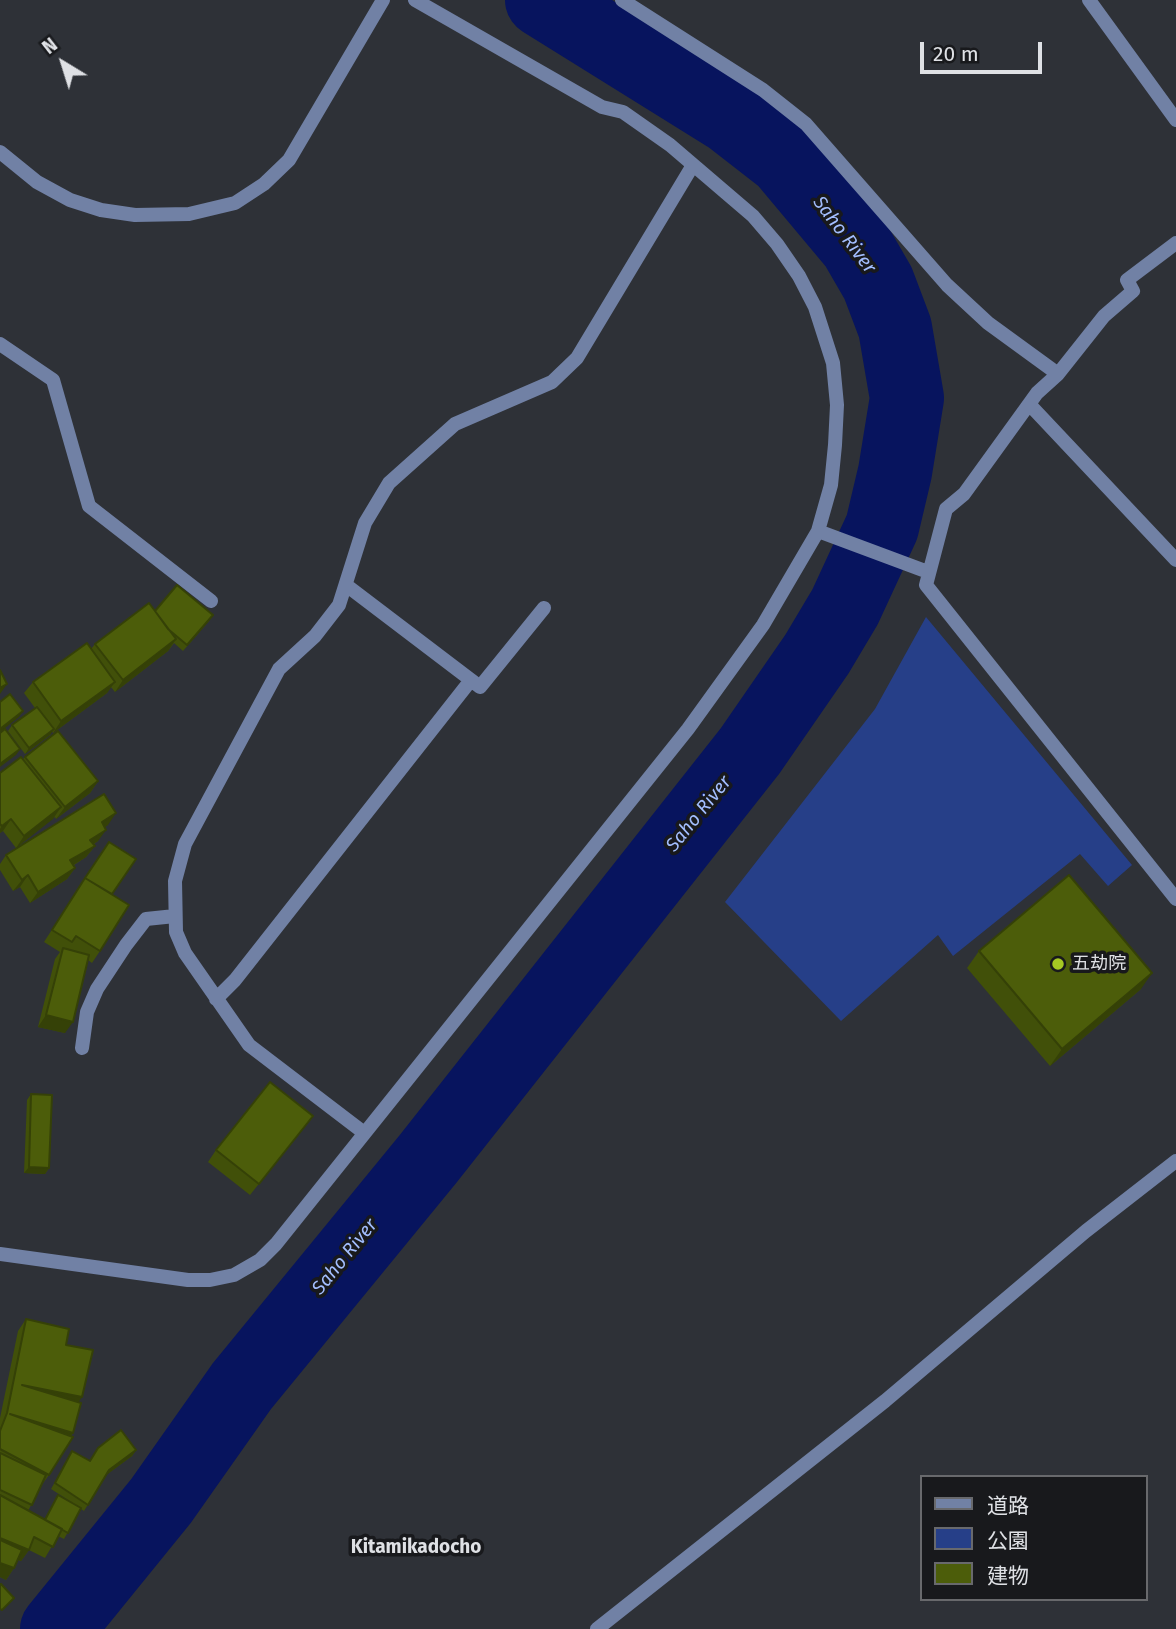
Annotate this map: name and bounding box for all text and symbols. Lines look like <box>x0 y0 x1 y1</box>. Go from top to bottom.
north arrow <box>28 28 98 98</box>
scale bar <box>924 28 1046 72</box>
text: N <box>38 33 62 59</box>
text: 20 m <box>933 41 979 67</box>
water label: Saho River <box>808 192 880 278</box>
water label: Saho River <box>662 772 736 856</box>
place label: 五劫院 <box>1072 953 1126 975</box>
marker: 五劫院 <box>1050 956 1066 972</box>
water label: Saho River <box>308 1215 382 1299</box>
legend <box>920 1475 1148 1601</box>
text: 道路 <box>987 1493 1029 1519</box>
text: 公園 <box>987 1528 1029 1554</box>
district label: Kitamikadocho <box>351 1537 481 1559</box>
text: 建物 <box>987 1563 1029 1589</box>

